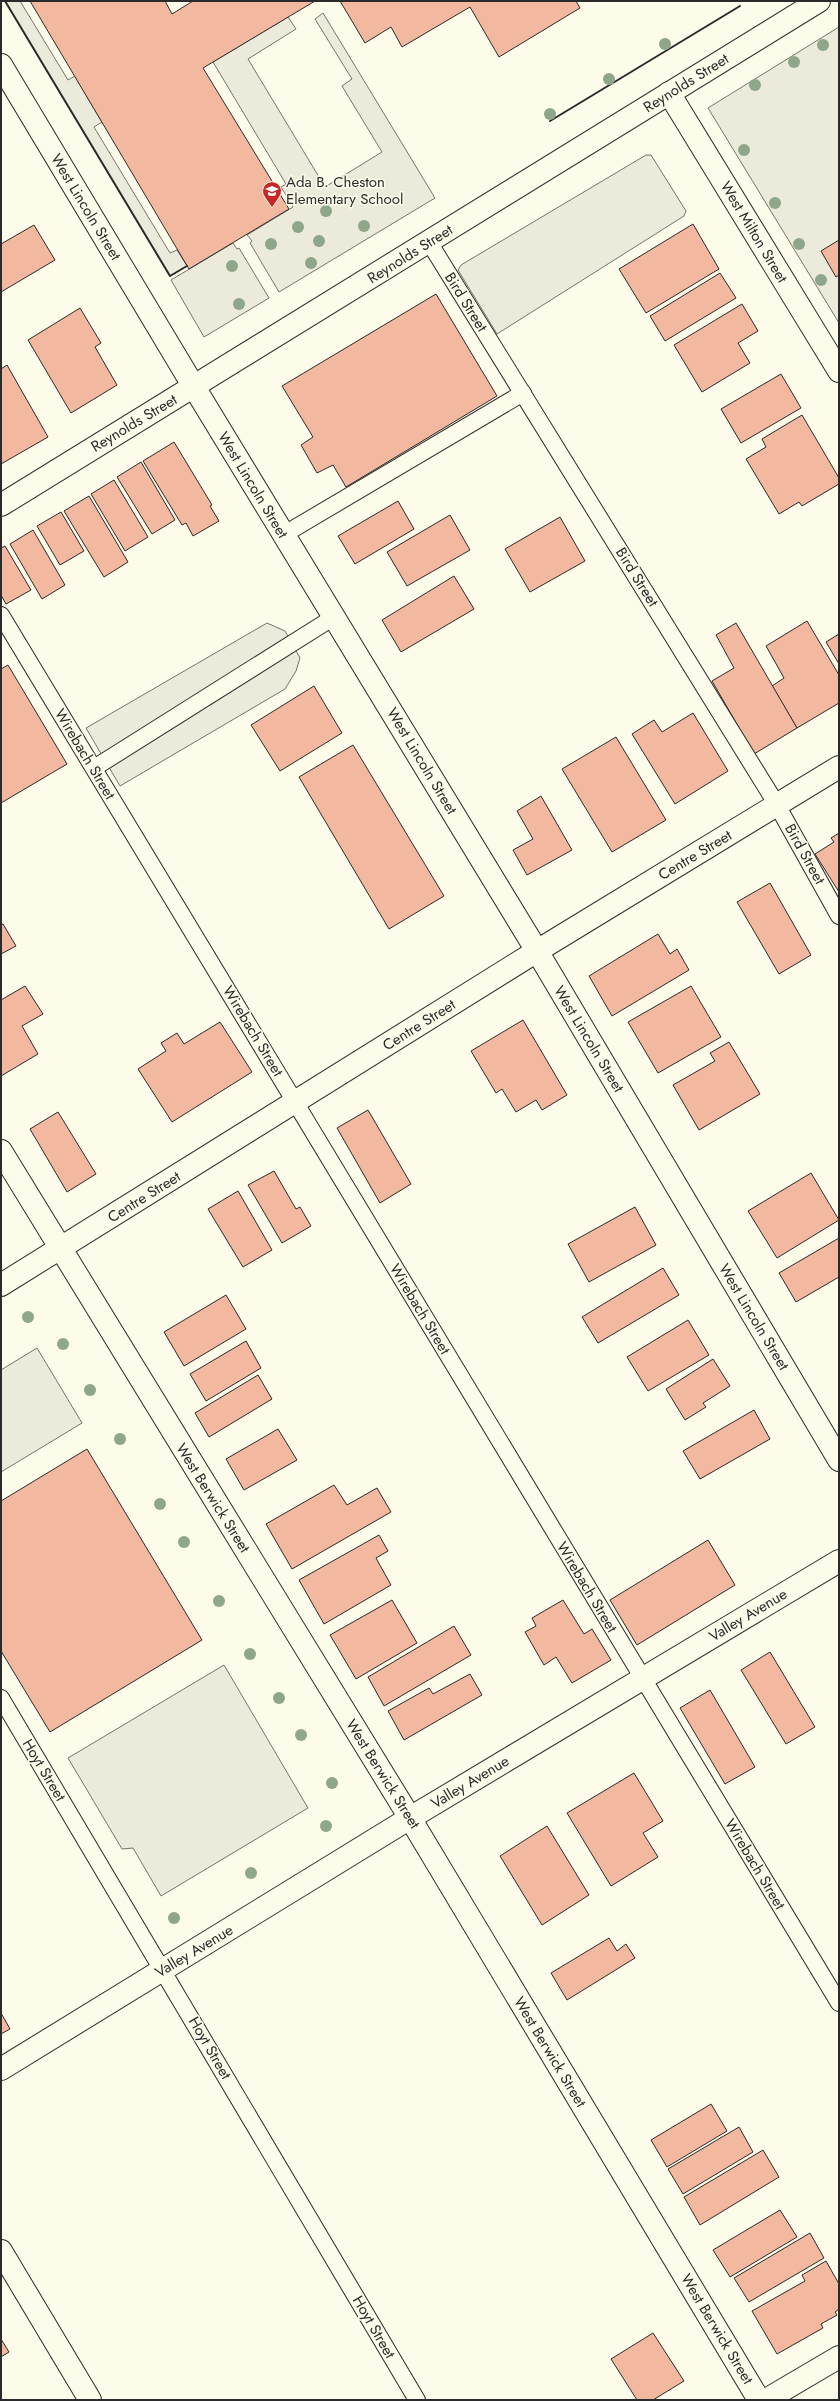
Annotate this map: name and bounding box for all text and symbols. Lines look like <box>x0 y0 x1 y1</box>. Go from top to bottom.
street label: Reynolds Street <box>639 48 733 118</box>
street label: West Lincoln Street <box>45 149 127 265</box>
place label: Ada B. Cheston Elementary School <box>286 171 403 210</box>
street label: West Milton Street <box>715 177 793 287</box>
school or university icon: Ada B. Cheston Elementary School <box>261 180 283 208</box>
street label: Reynolds Street <box>363 219 457 289</box>
street label: Bird Street <box>439 268 493 336</box>
street label: Reynolds Street <box>87 388 182 457</box>
street label: West Lincoln Street <box>212 427 294 543</box>
street label: Bird Street <box>610 543 664 611</box>
street label: West Lincoln Street <box>381 703 463 819</box>
street label: Wirebach Street <box>49 704 121 804</box>
street label: Bird Street <box>779 820 831 889</box>
street label: Centre Street <box>654 824 736 886</box>
street label: Wirebach Street <box>217 981 289 1081</box>
street label: West Lincoln Street <box>548 981 630 1097</box>
street label: Centre Street <box>378 994 460 1056</box>
street label: Centre Street <box>103 1166 185 1228</box>
street label: Wirebach Street <box>384 1259 456 1359</box>
street label: West Lincoln Street <box>713 1259 795 1375</box>
street label: West Berwick Street <box>170 1439 256 1557</box>
street label: Wirebach Street <box>551 1537 623 1637</box>
street label: Valley Avenue <box>705 1583 792 1647</box>
street label: West Berwick Street <box>340 1715 426 1833</box>
street label: Hoyt Street <box>17 1735 71 1806</box>
street label: Valley Avenue <box>427 1750 514 1814</box>
street label: Wirebach Street <box>719 1814 791 1914</box>
street label: Valley Avenue <box>151 1919 238 1983</box>
street label: West Berwick Street <box>508 1993 592 2112</box>
street label: Hoyt Street <box>183 2013 237 2084</box>
street label: West Berwick Street <box>675 2270 759 2389</box>
street label: Hoyt Street <box>347 2292 401 2363</box>

